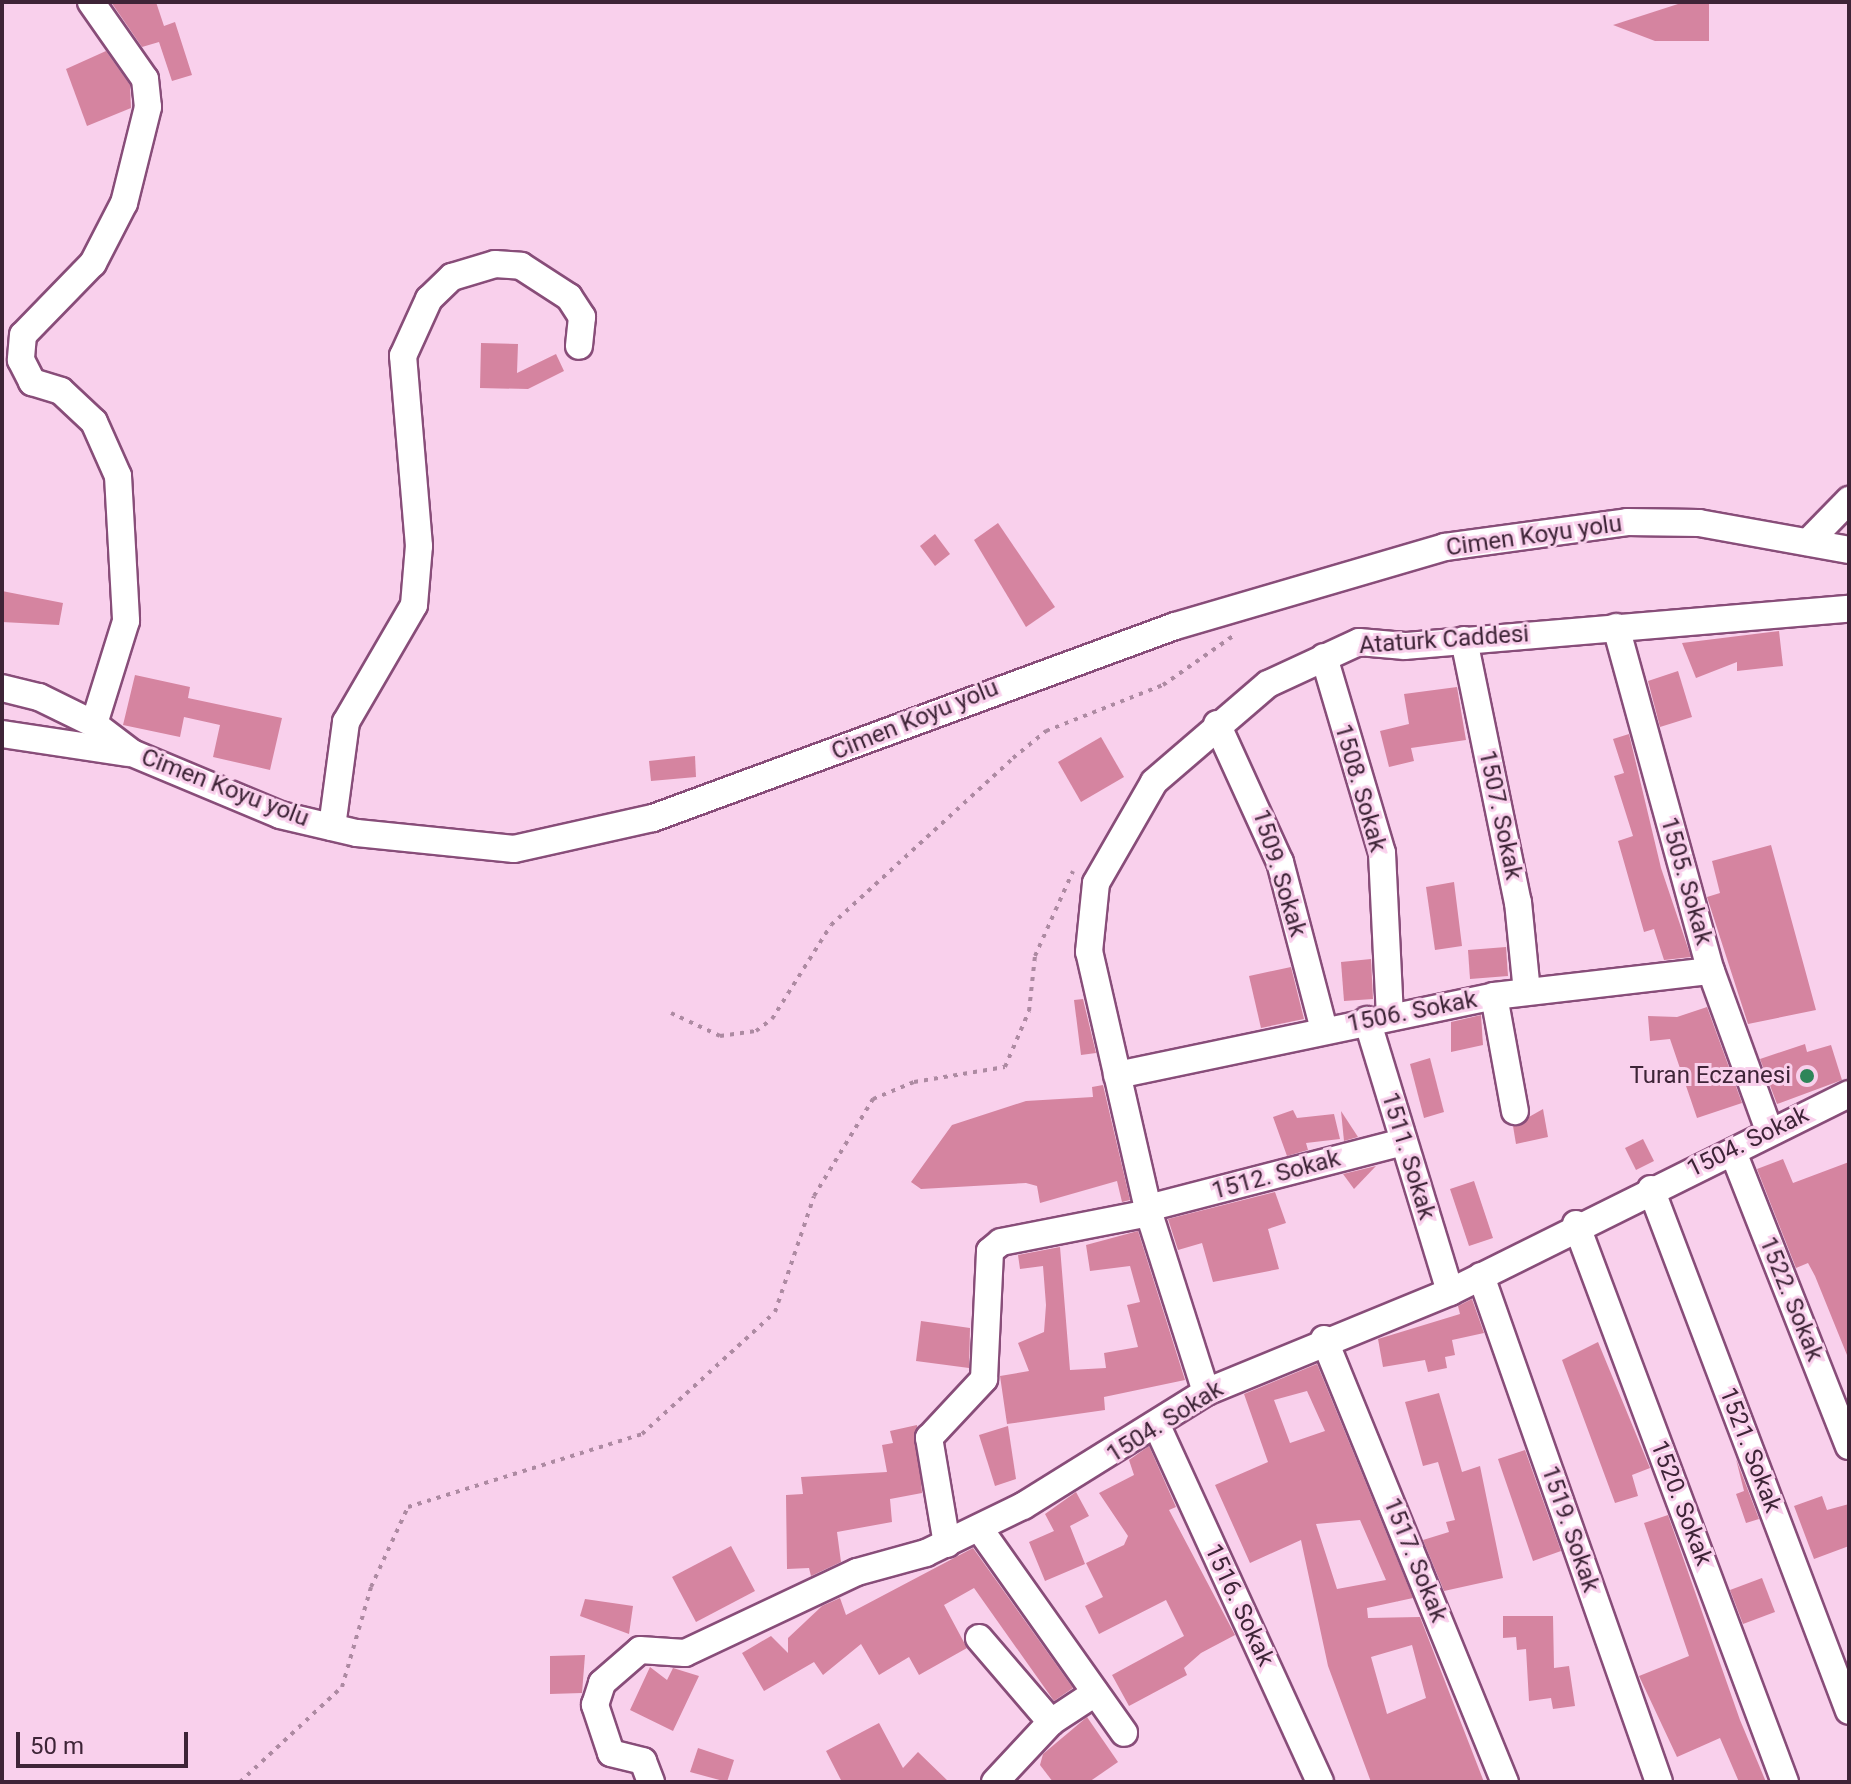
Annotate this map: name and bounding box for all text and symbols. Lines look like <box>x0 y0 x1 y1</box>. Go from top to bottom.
street label: Cimen Koyu yolu <box>1444 509 1624 563</box>
street label: Ataturk Caddesi <box>1358 620 1530 660</box>
street label: Cimen Koyu yolu <box>827 673 1003 767</box>
street label: 1508. Sokak <box>1328 721 1392 855</box>
street label: Cimen Koyu yolu <box>137 743 313 833</box>
street label: 1507. Sokak <box>1472 748 1528 882</box>
street label: 1509. Sokak <box>1246 806 1312 940</box>
street label: 1505. Sokak <box>1654 814 1718 948</box>
street label: 1506. Sokak <box>1345 985 1479 1039</box>
place label: Turan Eczanesi <box>1629 1062 1791 1090</box>
marker: Turan Eczanesi <box>1798 1067 1816 1085</box>
street label: 1511. Sokak <box>1375 1089 1441 1223</box>
street label: 1504. Sokak <box>1683 1100 1813 1184</box>
street label: 1512. Sokak <box>1209 1144 1343 1206</box>
street label: 1522. Sokak <box>1753 1233 1829 1365</box>
street label: 1504. Sokak <box>1102 1375 1228 1469</box>
street label: 1521. Sokak <box>1713 1383 1787 1517</box>
street label: 1520. Sokak <box>1644 1436 1718 1570</box>
street label: 1519. Sokak <box>1535 1462 1605 1596</box>
street label: 1517. Sokak <box>1377 1494 1453 1626</box>
street label: 1516. Sokak <box>1198 1539 1280 1671</box>
scale bar <box>20 1716 192 1766</box>
text: 50 m <box>30 1732 84 1760</box>

